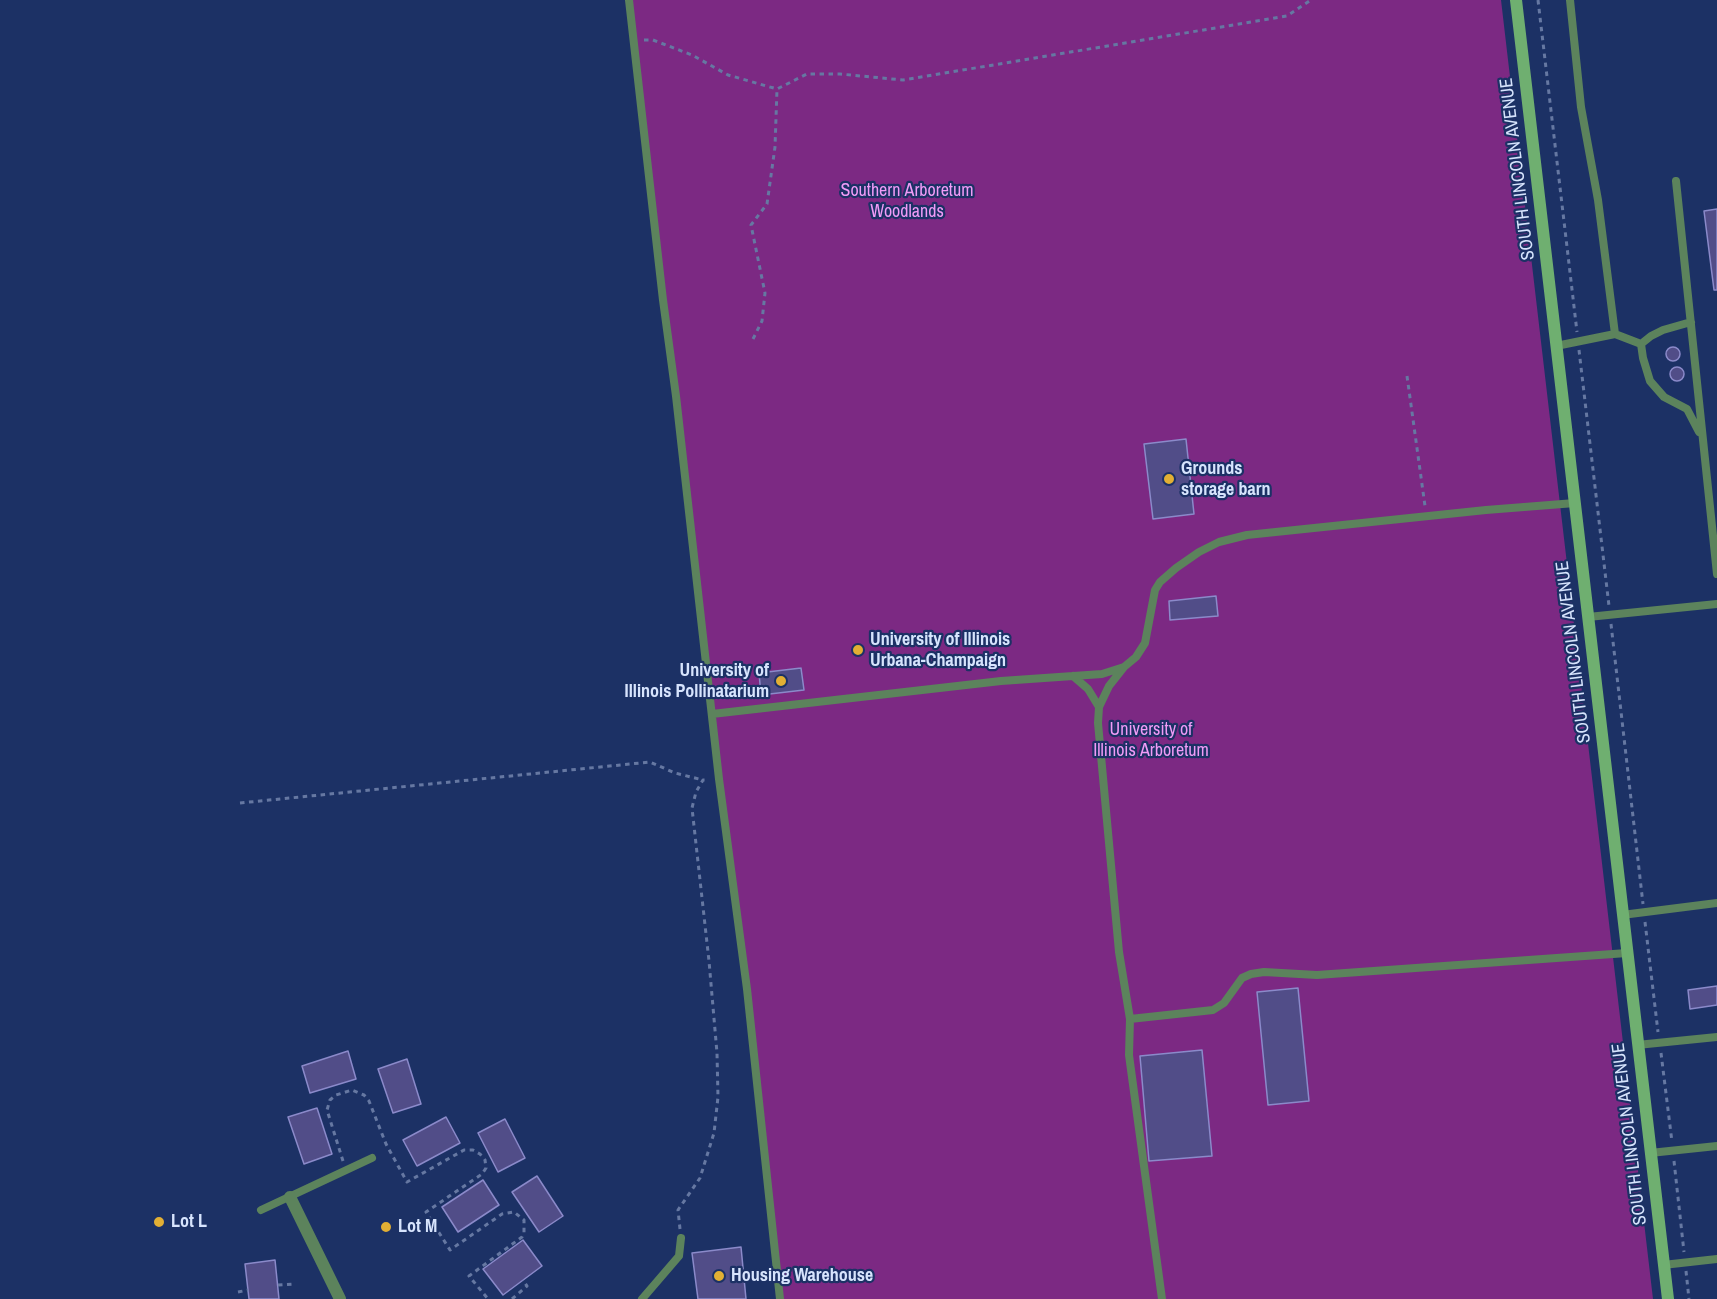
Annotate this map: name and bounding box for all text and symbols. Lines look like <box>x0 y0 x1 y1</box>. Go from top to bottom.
street label: SOUTH LINCOLN AVENUE <box>1496 77 1540 261</box>
park label: Southern Arboretum Woodlands <box>841 180 973 222</box>
place label: Grounds storage barn <box>1181 458 1270 500</box>
marker: Grounds storage barn <box>1162 472 1176 486</box>
street label: SOUTH LINCOLN AVENUE <box>1552 560 1596 744</box>
place label: University of Illinois Urbana-Champaign <box>870 629 1010 672</box>
marker: University of Illinois Urbana-Champaign <box>851 643 865 657</box>
place label: University of Illinois Pollinatarium <box>625 660 769 702</box>
marker: University of Illinois Pollinatarium <box>774 674 788 688</box>
park label: University of Illinois Arboretum <box>1093 719 1209 762</box>
street label: SOUTH LINCOLN AVENUE <box>1608 1042 1652 1226</box>
place label: Lot L <box>171 1211 207 1233</box>
marker: Lot L <box>152 1215 166 1229</box>
place label: Lot M <box>398 1216 437 1238</box>
marker: Lot M <box>379 1220 393 1234</box>
place label: Housing Warehouse <box>731 1265 873 1287</box>
marker: Housing Warehouse <box>712 1269 726 1283</box>

